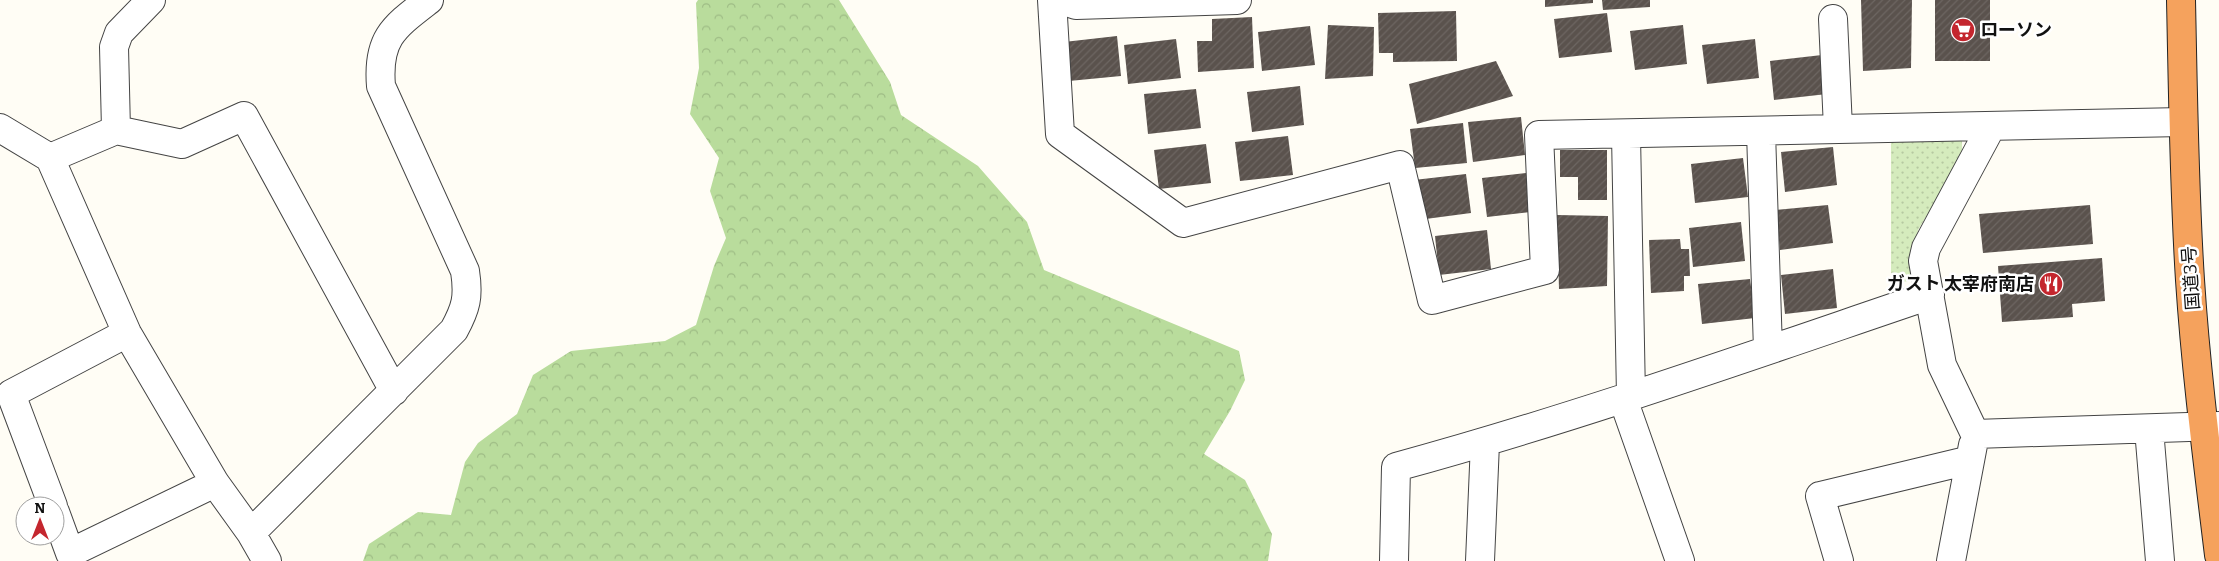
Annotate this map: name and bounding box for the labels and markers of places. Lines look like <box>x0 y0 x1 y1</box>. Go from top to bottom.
supermarket icon: ローソン <box>1950 17 1976 43</box>
place label: ローソン <box>1980 19 2052 41</box>
restaurant icon: ガスト 太宰府南店 <box>2038 271 2064 297</box>
place label: ガスト 太宰府南店 <box>1887 273 2034 295</box>

